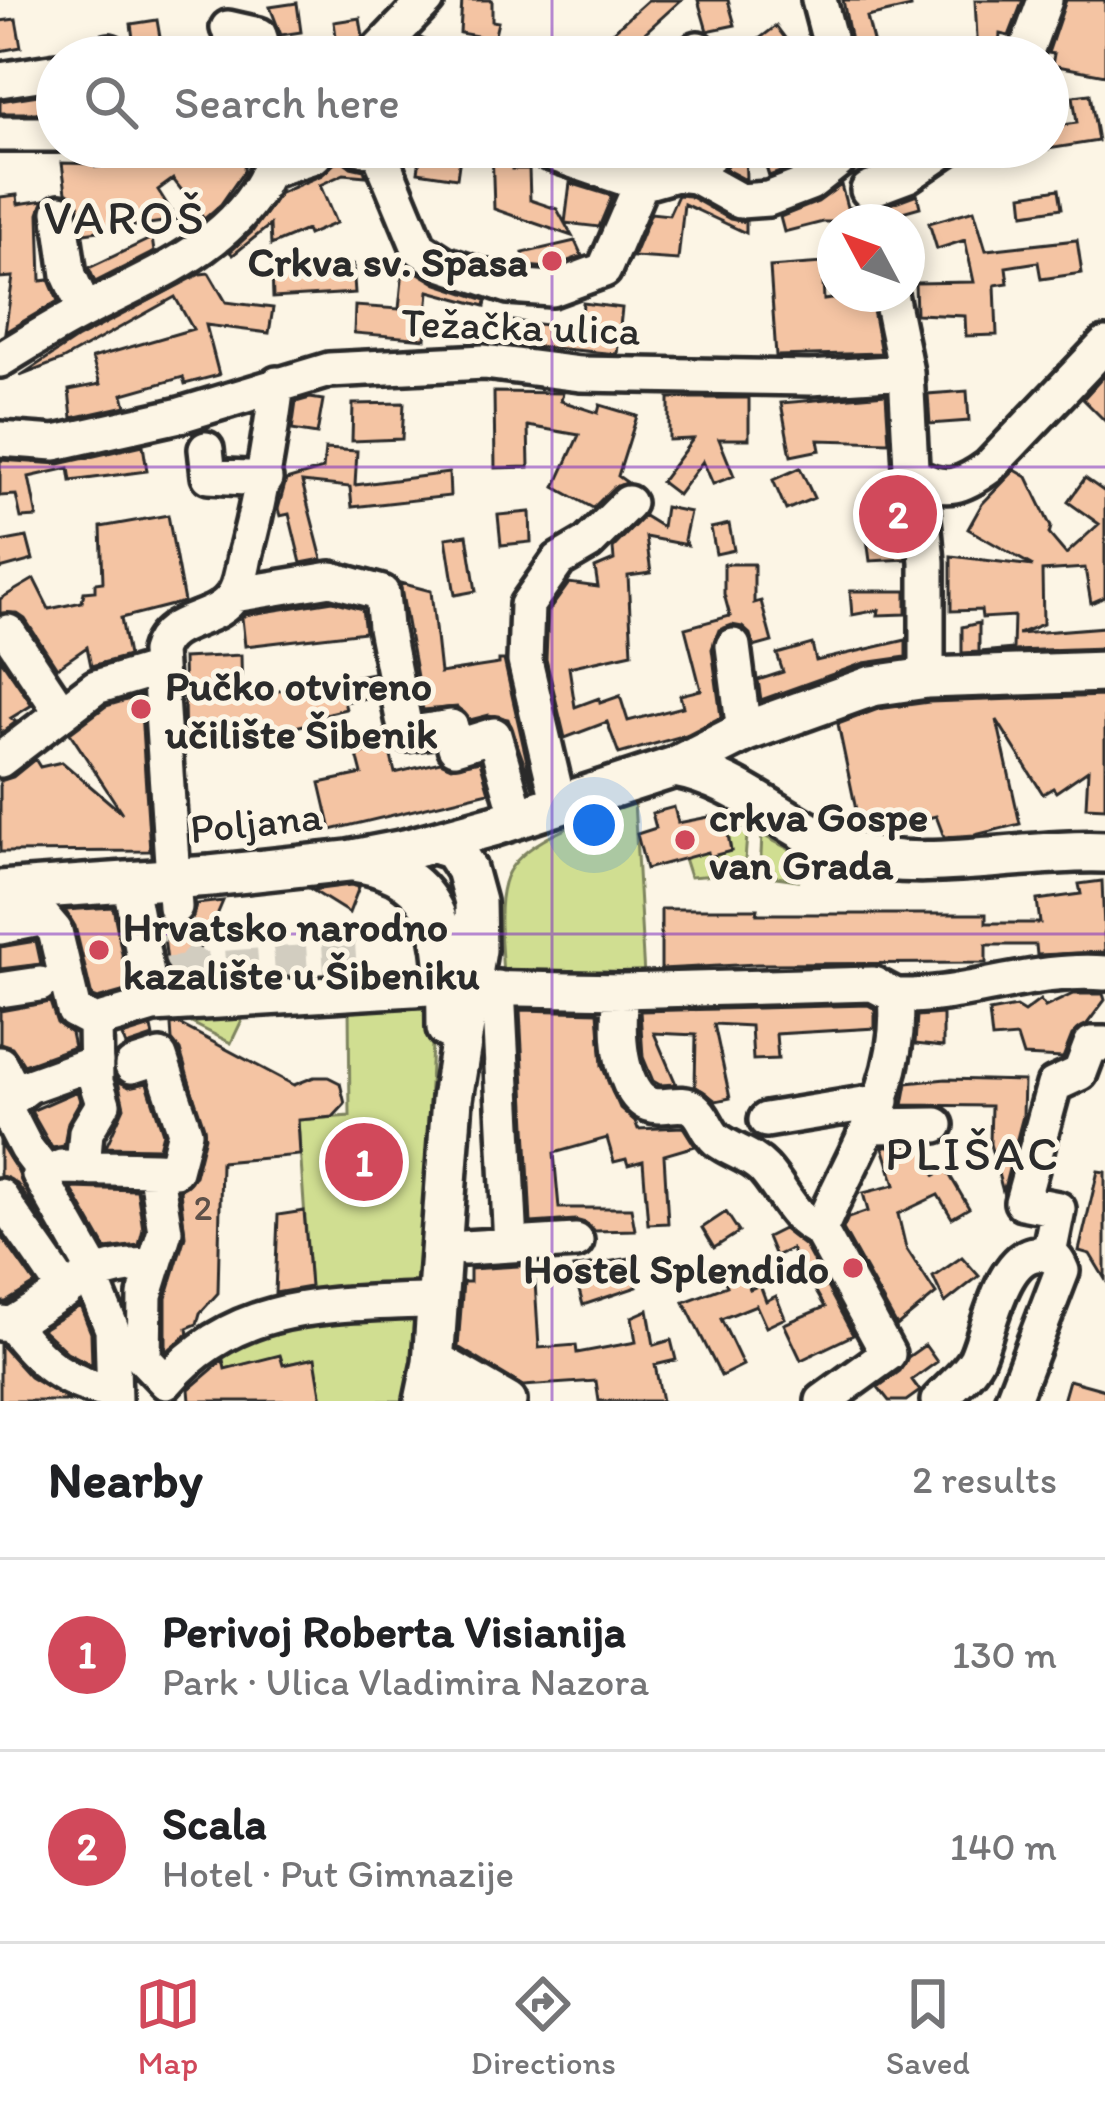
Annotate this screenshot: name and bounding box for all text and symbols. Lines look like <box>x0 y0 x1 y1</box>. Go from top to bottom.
search box <box>36 36 1069 168</box>
icon: search <box>78 69 144 135</box>
text: Search here <box>174 75 400 129</box>
district label: VAROŠ <box>43 188 207 246</box>
north arrow <box>817 204 925 312</box>
place label: Crkva sv. Spasa <box>248 236 528 287</box>
marker: Crkva sv. Spasa <box>539 248 565 274</box>
street label: Težačka ulica <box>400 296 642 356</box>
pin: 2 <box>859 469 937 559</box>
place label: Pučko otvireno učilište Šibenik <box>164 660 438 759</box>
marker: Pučko otvireno učilište Šibenik <box>128 696 154 722</box>
street label: Poljana <box>187 790 325 854</box>
place label: crkva Gospe van Grada <box>709 791 928 890</box>
your location <box>564 795 624 855</box>
marker: crkva Gospe van Grada <box>672 827 698 853</box>
place label: Hrvatsko narodno kazalište u Šibeniku <box>123 901 480 1000</box>
marker: Hrvatsko narodno kazalište u Šibeniku <box>86 937 112 963</box>
pin: 1 <box>325 1117 403 1207</box>
district label: PLIŠAC <box>885 1124 1061 1182</box>
house number: 2 <box>194 1186 213 1229</box>
place label: Hostel Splendido <box>523 1243 829 1294</box>
marker: Hostel Splendido <box>840 1255 866 1281</box>
text: Nearby <box>48 1449 203 1510</box>
text: 2 results <box>912 1456 1057 1503</box>
text: Perivoj Roberta Visianija <box>162 1604 626 1658</box>
text: 1 <box>78 1631 96 1678</box>
text: 130 m <box>952 1631 1057 1678</box>
text: Park · Ulica Vladimira Nazora <box>162 1658 649 1705</box>
text: Scala <box>162 1796 267 1850</box>
text: 2 <box>77 1823 97 1870</box>
text: 140 m <box>950 1823 1057 1870</box>
text: Hotel · Put Gimnazije <box>162 1850 514 1897</box>
tab: Map <box>135 1971 201 2082</box>
tab: Directions <box>471 1971 616 2082</box>
tab: Saved <box>886 1971 970 2082</box>

